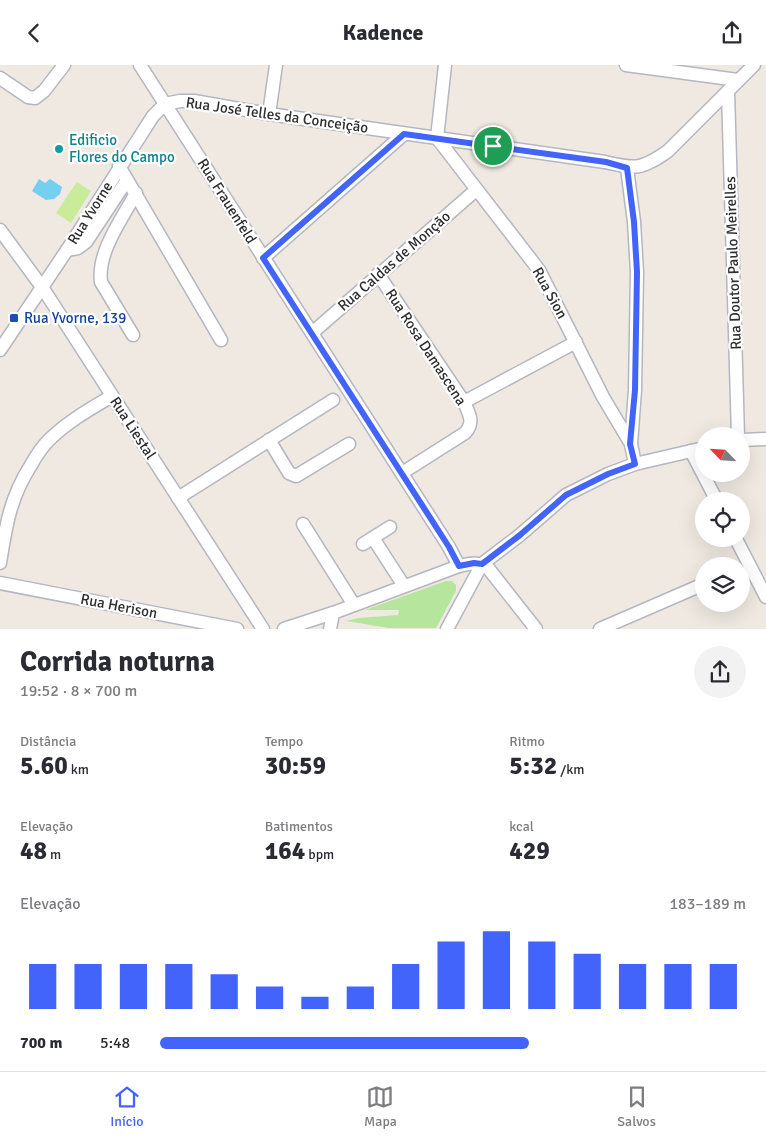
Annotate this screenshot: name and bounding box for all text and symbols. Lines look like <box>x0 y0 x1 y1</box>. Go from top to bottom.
icon: back <box>20 19 48 47</box>
text: Kadence <box>343 19 423 46</box>
icon: share <box>718 19 746 47</box>
street label: Rua José Telles da Conceição <box>185 93 370 137</box>
pin <box>472 125 514 167</box>
place label: Edificio Flores do Campo <box>69 131 175 166</box>
icon: arrive <box>479 132 507 160</box>
marker: Edificio Flores do Campo <box>53 143 65 155</box>
street label: Rua Frauenfeld <box>194 155 260 247</box>
street label: Rua Doutor Paulo Meirelles <box>721 176 745 350</box>
street label: Rua Yvorne <box>64 178 116 248</box>
street label: Rua Caldas de Monção <box>334 207 454 315</box>
street label: Rua Sion <box>529 264 571 322</box>
street label: Rua Rosa Damascena <box>382 285 470 409</box>
place label: Rua Yvorne, 139 <box>24 309 126 327</box>
marker: Rua Yvorne, 139 <box>8 312 20 324</box>
street label: Rua Liestal <box>106 393 160 463</box>
north arrow <box>695 427 750 483</box>
map controls <box>695 427 750 612</box>
button: locate <box>695 492 750 547</box>
button: layers <box>695 557 750 612</box>
street label: Rua Herison <box>79 590 159 622</box>
text: Corrida noturna <box>20 645 215 679</box>
button: share <box>694 646 746 698</box>
text: 19:52 · 8 × 700 m <box>20 681 137 701</box>
text: Distância <box>20 733 76 750</box>
text: Tempo <box>265 733 303 750</box>
text: Ritmo <box>509 733 545 750</box>
text: 5.60 <box>20 750 68 781</box>
text: 30:59 <box>265 750 326 781</box>
text: 5:32 <box>509 750 557 781</box>
text: km <box>68 761 89 778</box>
text: /km <box>557 761 584 778</box>
text: Elevação <box>20 818 73 835</box>
text: Batimentos <box>265 818 333 835</box>
text: kcal <box>509 818 534 835</box>
text: 48 <box>20 835 47 866</box>
text: 164 <box>265 835 305 866</box>
text: 429 <box>509 835 550 866</box>
text: m <box>47 846 61 863</box>
text: bpm <box>305 846 334 863</box>
text: Elevação <box>20 894 81 914</box>
text: 183–189 m <box>669 894 746 914</box>
text: 700 m <box>20 1033 62 1053</box>
text: 5:48 <box>100 1033 130 1053</box>
tab: Início <box>110 1083 144 1130</box>
tab: Mapa <box>364 1083 397 1130</box>
tab: Salvos <box>617 1083 656 1130</box>

